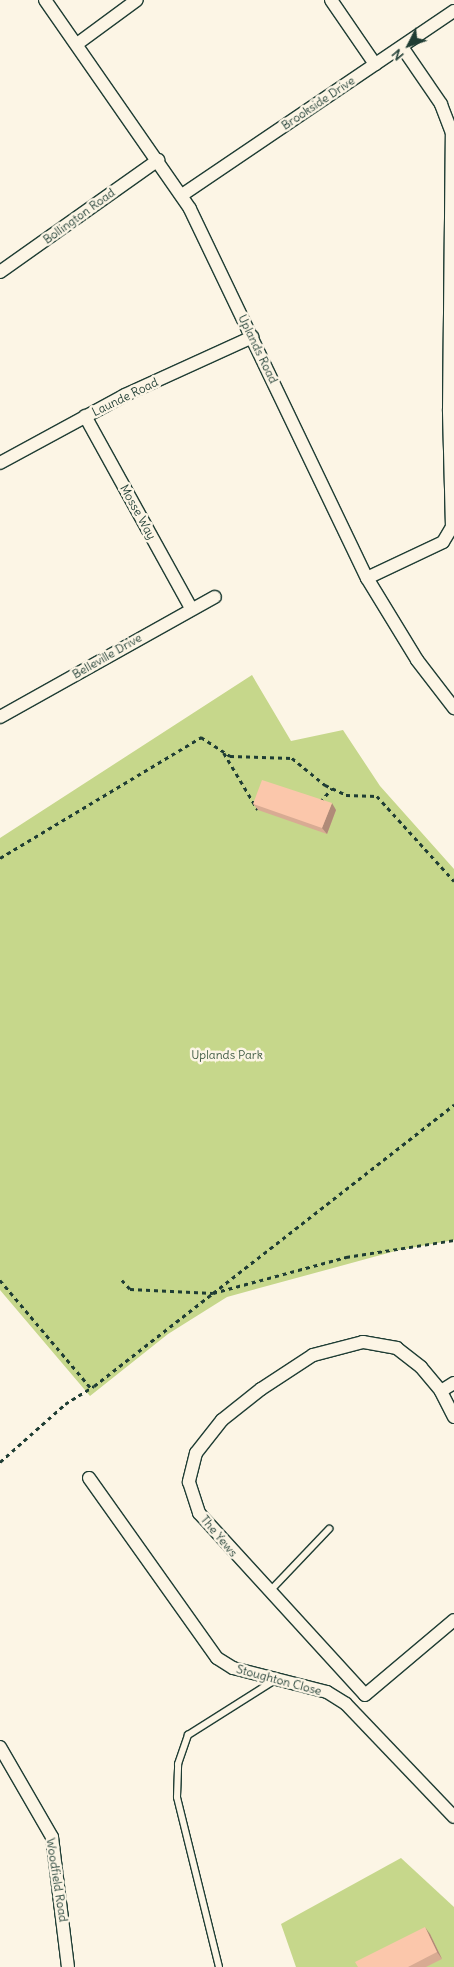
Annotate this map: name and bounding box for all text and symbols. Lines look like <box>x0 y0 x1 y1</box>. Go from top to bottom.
north arrow <box>384 20 434 70</box>
text: N <box>388 45 408 64</box>
street label: Brookside Drive <box>279 73 357 133</box>
street label: Bollington Road <box>40 185 118 247</box>
street label: Uplands Road <box>235 312 281 386</box>
street label: Launde Road <box>90 375 160 419</box>
street label: Mosse Way <box>117 482 159 542</box>
street label: Belleville Drive <box>70 630 144 682</box>
park label: Uplands Park <box>191 1048 263 1062</box>
street label: The Yews <box>198 1512 240 1560</box>
street label: Stoughton Close <box>235 1662 323 1698</box>
street label: Woodfield Road <box>43 1837 71 1923</box>

